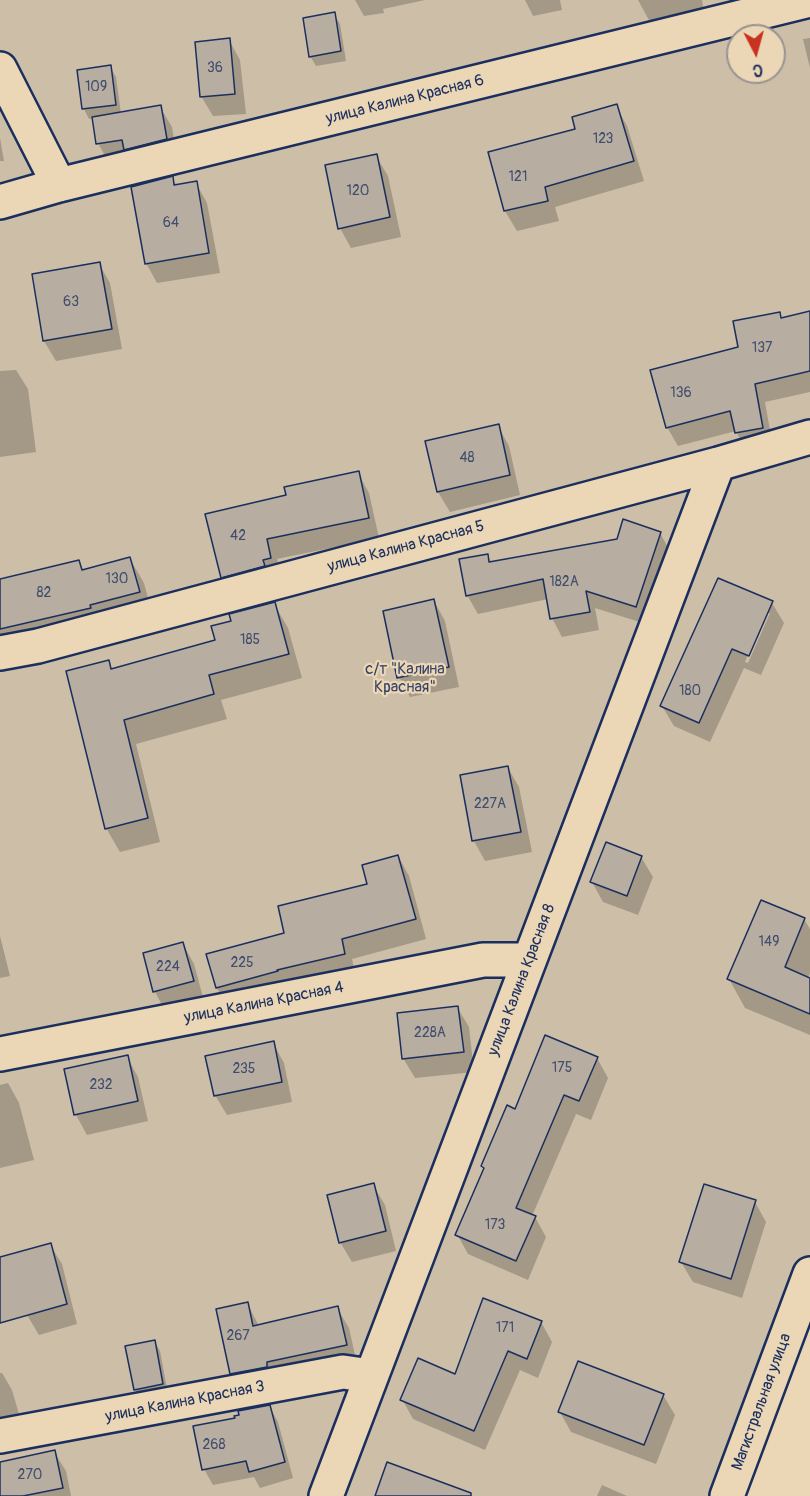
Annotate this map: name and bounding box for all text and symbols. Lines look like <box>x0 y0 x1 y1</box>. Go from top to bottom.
north arrow <box>726 24 786 84</box>
text: С <box>752 59 764 80</box>
house number: 36 <box>207 60 223 76</box>
street label: улица Калина Красная 6 <box>324 71 486 129</box>
house number: 109 <box>85 79 107 95</box>
house number: 123 <box>593 131 613 147</box>
house number: 121 <box>509 169 527 185</box>
house number: 120 <box>347 183 369 199</box>
house number: 64 <box>163 215 179 231</box>
house number: 63 <box>63 294 79 310</box>
house number: 137 <box>752 340 772 356</box>
house number: 136 <box>670 385 692 401</box>
house number: 48 <box>459 450 475 466</box>
street label: улица Калина Красная 5 <box>325 517 487 577</box>
house number: 42 <box>230 528 246 544</box>
house number: 130 <box>106 571 128 587</box>
house number: 182А <box>549 574 579 590</box>
house number: 82 <box>37 585 51 601</box>
house number: 185 <box>240 632 260 648</box>
park label: с/т "Калина Красная" <box>365 660 445 698</box>
house number: 180 <box>679 683 701 699</box>
house number: 227А <box>474 796 506 812</box>
street label: улица Калина Красная 8 <box>484 901 560 1059</box>
house number: 149 <box>759 934 779 950</box>
house number: 225 <box>230 955 254 971</box>
house number: 224 <box>156 959 180 975</box>
street label: улица Калина Красная 4 <box>182 978 346 1028</box>
house number: 228А <box>414 1025 446 1041</box>
house number: 175 <box>552 1060 572 1076</box>
house number: 235 <box>233 1061 255 1077</box>
house number: 232 <box>89 1077 113 1093</box>
house number: 173 <box>485 1217 505 1233</box>
house number: 171 <box>496 1320 514 1336</box>
house number: 267 <box>226 1328 250 1344</box>
street label: Магистральная улица <box>728 1331 796 1473</box>
street label: улица Калина Красная 3 <box>104 1377 266 1427</box>
house number: 268 <box>202 1437 226 1453</box>
house number: 270 <box>18 1467 42 1483</box>

